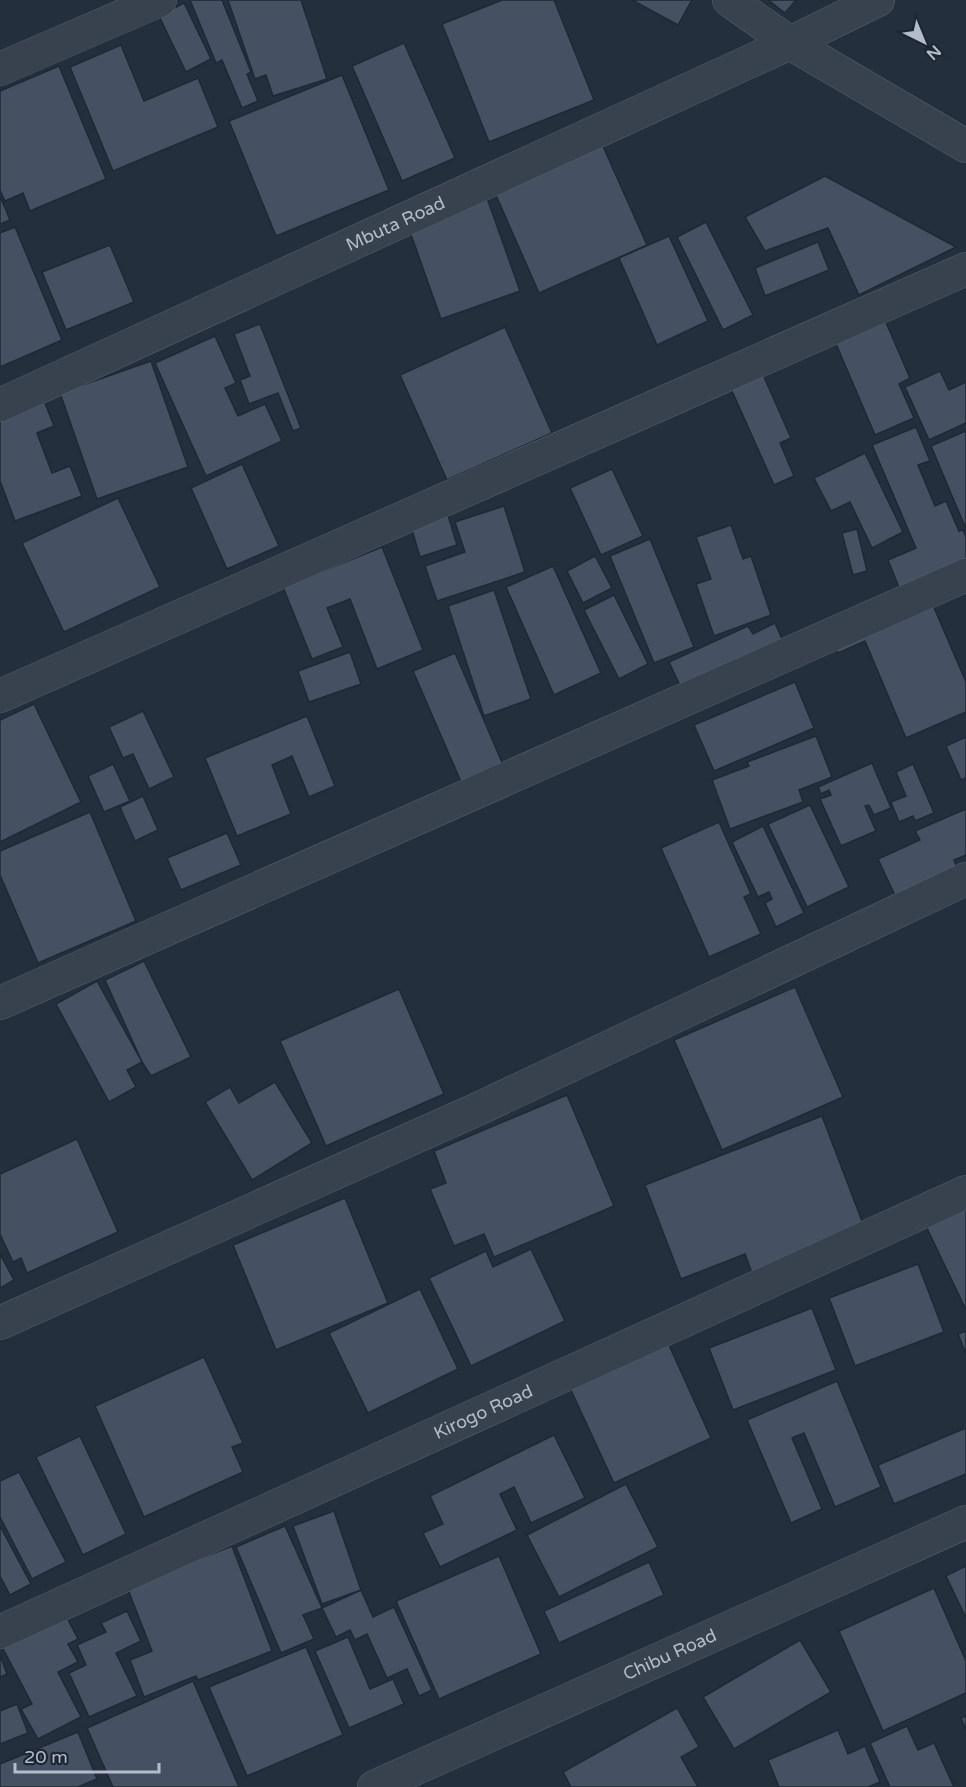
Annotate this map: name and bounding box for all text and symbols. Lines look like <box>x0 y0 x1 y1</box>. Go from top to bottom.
north arrow <box>894 12 954 72</box>
text: N <box>922 41 945 64</box>
street label: Mbuta Road <box>342 192 448 256</box>
street label: Kirogo Road <box>430 1380 536 1444</box>
street label: Chibu Road <box>619 1624 720 1685</box>
scale bar <box>15 1736 159 1774</box>
text: 20 m <box>24 1746 68 1768</box>

